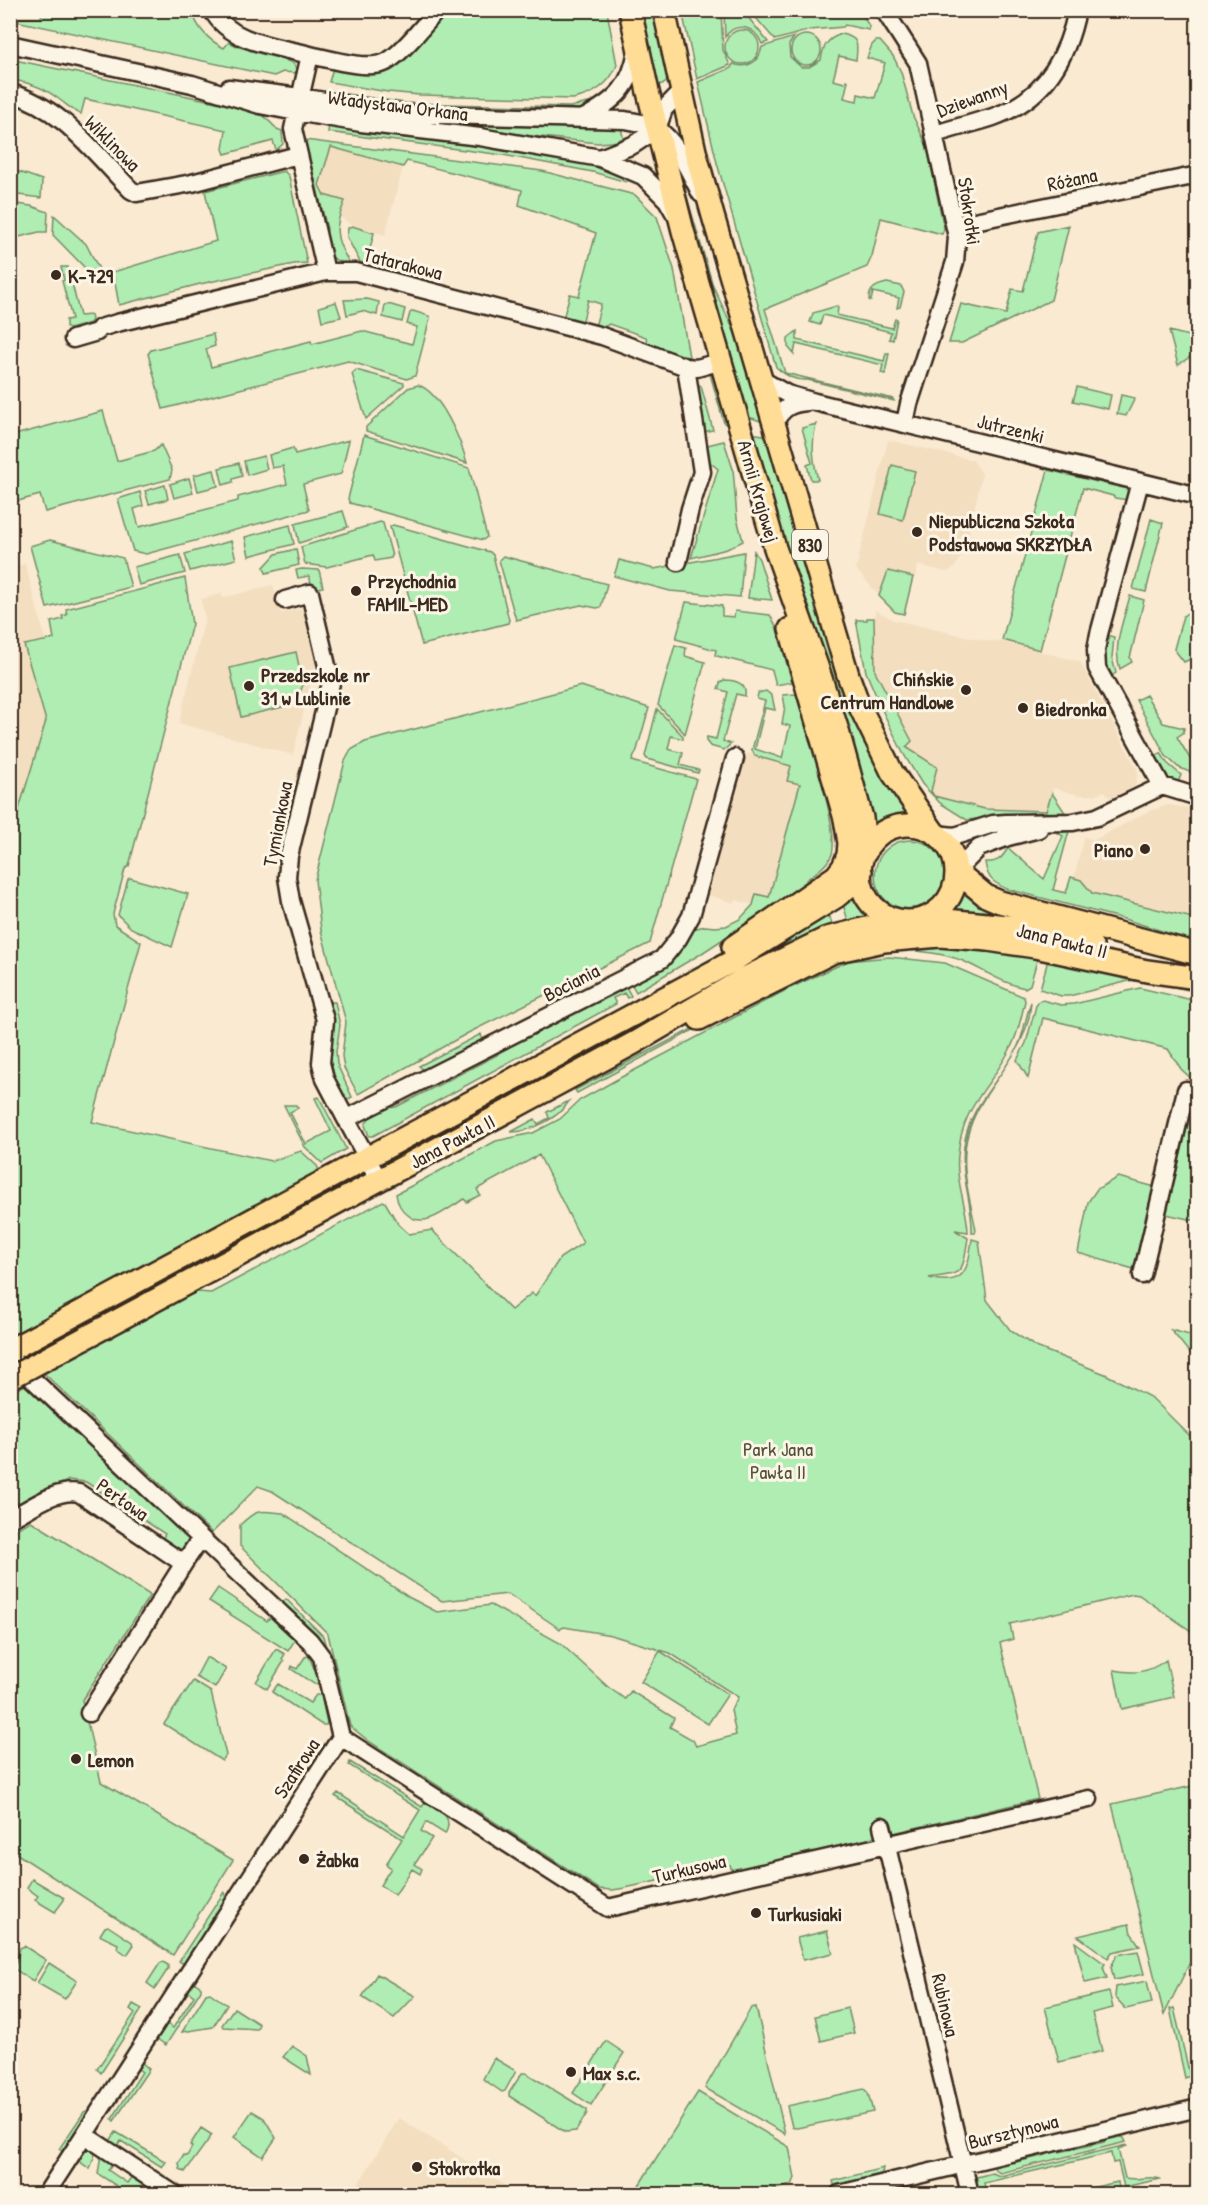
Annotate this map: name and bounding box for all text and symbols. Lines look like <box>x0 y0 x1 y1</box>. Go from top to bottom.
street label: Dziewanny <box>933 73 1011 123</box>
street label: Władysława Orkana <box>327 83 470 127</box>
street label: Wiklinowa <box>79 109 147 177</box>
street label: Różana <box>1045 161 1100 197</box>
street label: Stokrotki <box>952 176 988 246</box>
street label: Tatarakowa <box>360 240 446 286</box>
place label: K-729 <box>68 262 114 289</box>
marker: K-729 <box>49 268 63 282</box>
street label: Jutrzenki <box>975 407 1047 449</box>
street label: Armii Krajowej <box>732 437 786 545</box>
place label: Niepubliczna Szkoła Podstawowa SKRZYDŁA <box>929 507 1092 557</box>
marker: Niepubliczna Szkoła Podstawowa SKRZYDŁA <box>910 525 924 539</box>
road number: 830 <box>792 530 828 560</box>
place label: Przychodnia FAMIL-MED <box>367 567 456 617</box>
marker: Przychodnia FAMIL-MED <box>349 584 363 598</box>
place label: Przedszkole nr 31 w Lublinie <box>261 661 370 711</box>
place label: Chińskie Centrum Handlowe <box>821 665 954 715</box>
marker: Przedszkole nr 31 w Lublinie <box>242 679 256 693</box>
marker: Chińskie Centrum Handlowe <box>959 683 973 697</box>
place label: Biedronka <box>1035 695 1106 722</box>
marker: Biedronka <box>1016 701 1030 715</box>
street label: Tymiankowa <box>256 779 299 869</box>
place label: Piano <box>1094 836 1133 863</box>
marker: Piano <box>1138 842 1152 856</box>
street label: Jana Pawła II <box>1014 916 1110 964</box>
street label: Bociania <box>538 956 604 1008</box>
street label: Jana Pawła II <box>405 1107 499 1175</box>
park label: Park Jana Pawła II <box>743 1435 813 1485</box>
street label: Perłowa <box>91 1471 155 1527</box>
street label: Szafirowa <box>267 1733 325 1803</box>
place label: Lemon <box>88 1746 134 1773</box>
marker: Lemon <box>69 1752 83 1766</box>
place label: Żabka <box>316 1846 359 1873</box>
street label: Turkusowa <box>650 1846 728 1890</box>
marker: Żabka <box>297 1852 311 1866</box>
place label: Turkusiaki <box>767 1900 842 1927</box>
marker: Turkusiaki <box>749 1906 763 1920</box>
street label: Rubinowa <box>926 1971 966 2039</box>
place label: Max s.c. <box>583 2059 640 2086</box>
marker: Max s.c. <box>564 2065 578 2079</box>
street label: Bursztynowa <box>965 2107 1061 2155</box>
place label: Stokrotka <box>429 2154 500 2181</box>
marker: Stokrotka <box>410 2160 424 2174</box>

